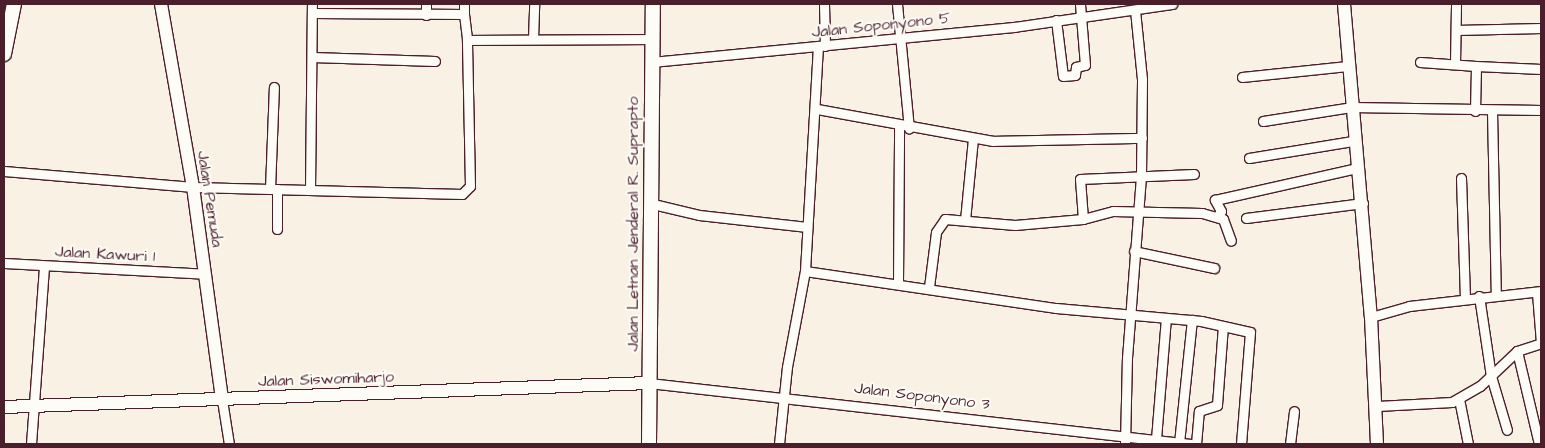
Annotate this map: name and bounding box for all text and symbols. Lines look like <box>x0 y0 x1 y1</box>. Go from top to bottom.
street label: Jalan Soponyono 5 <box>811 8 951 42</box>
street label: Jalan Letnan Jenderal R. Suprapto <box>623 96 643 352</box>
street label: Jalan Pemuda <box>193 149 227 249</box>
street label: Jalan Kawuri 1 <box>54 242 156 266</box>
street label: Jalan Siswomiharjo <box>258 367 394 391</box>
street label: Jalan Soponyono 3 <box>853 378 991 414</box>

